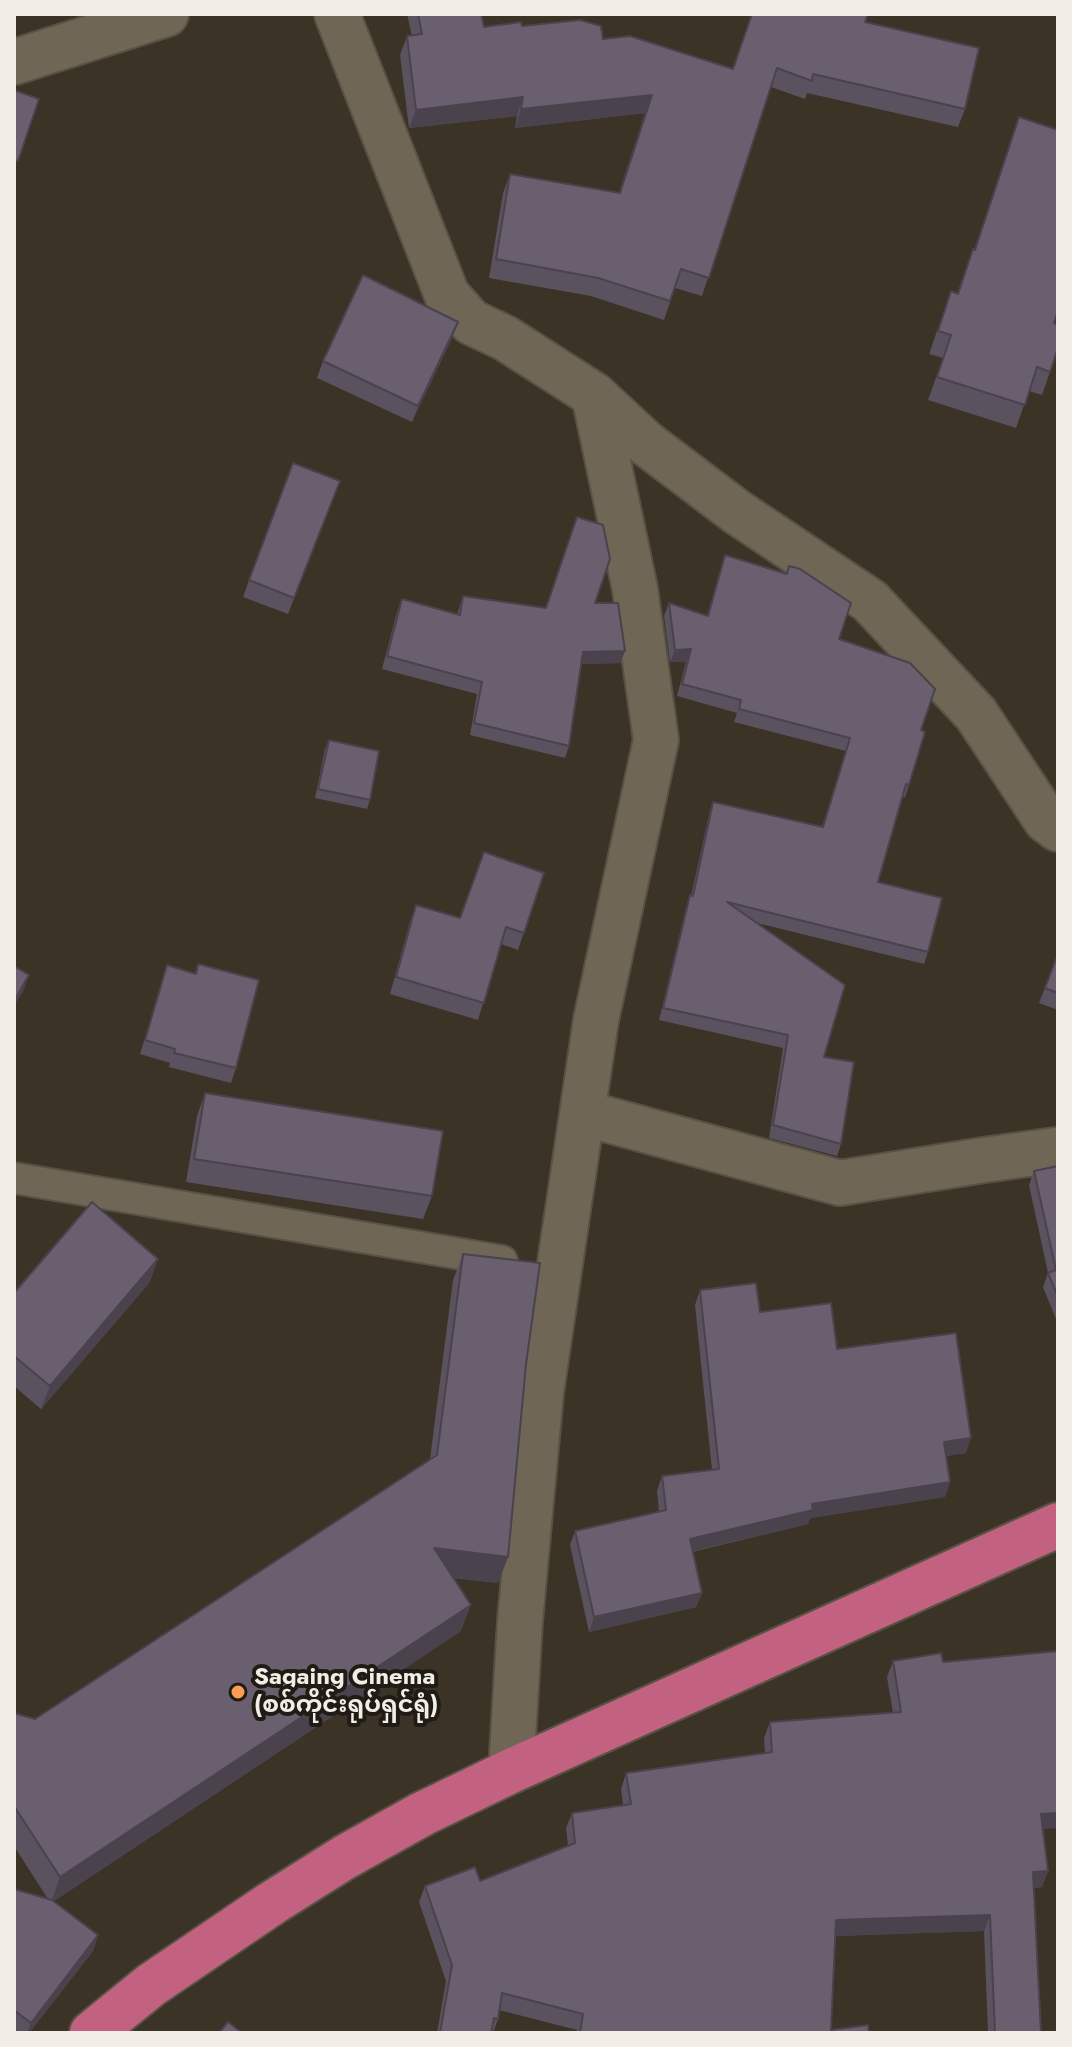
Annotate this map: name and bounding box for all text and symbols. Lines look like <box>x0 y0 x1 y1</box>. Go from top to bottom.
place label: Sagaing Cinema (စစ်ကိုင်းရုပ်ရှင်ရုံ) <box>254 1664 438 1720</box>
marker: Sagaing Cinema (စစ်ကိုင်းရုပ်ရှင်ရုံ) <box>229 1683 247 1701</box>

